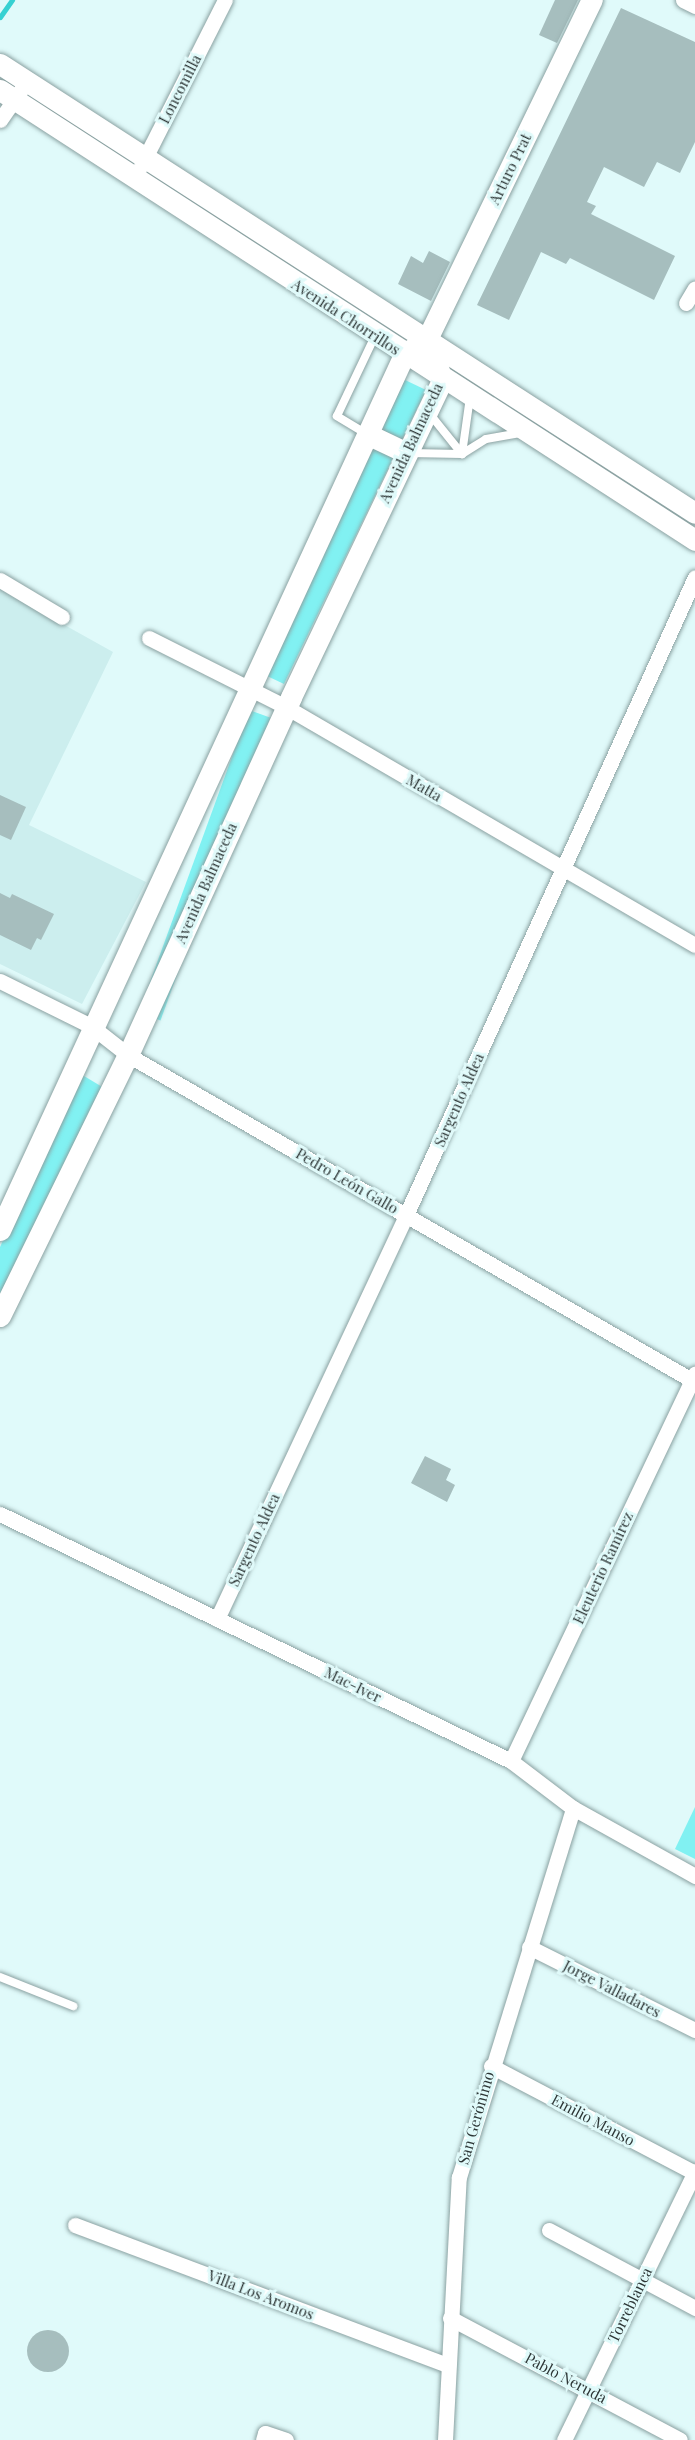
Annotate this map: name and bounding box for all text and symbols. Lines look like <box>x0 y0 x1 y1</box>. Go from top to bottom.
street label: Loncomilla <box>155 51 205 127</box>
street label: Arturo Prat <box>485 131 535 207</box>
street label: Avenida Chorrillos <box>288 275 404 359</box>
street label: Avenida Balmaceda <box>375 380 447 506</box>
street label: Matta <box>403 771 445 805</box>
street label: Avenida Balmaceda <box>171 820 241 946</box>
street label: Sargento Aldea <box>430 1050 488 1150</box>
street label: Pedro León Gallo <box>293 1144 401 1218</box>
street label: Sargento Aldea <box>224 1490 284 1590</box>
street label: Eleuterio Ramírez <box>569 1509 637 1627</box>
street label: Mac-Iver <box>322 1663 384 1707</box>
street label: Jorge Valladares <box>560 1957 664 2021</box>
street label: San Gerónimo <box>454 2069 498 2167</box>
street label: Emilio Manso <box>548 2090 638 2150</box>
street label: Torreblanca <box>604 2265 656 2345</box>
street label: Villa Los Aromos <box>205 2266 317 2324</box>
street label: Pablo Neruda <box>522 2349 610 2407</box>

